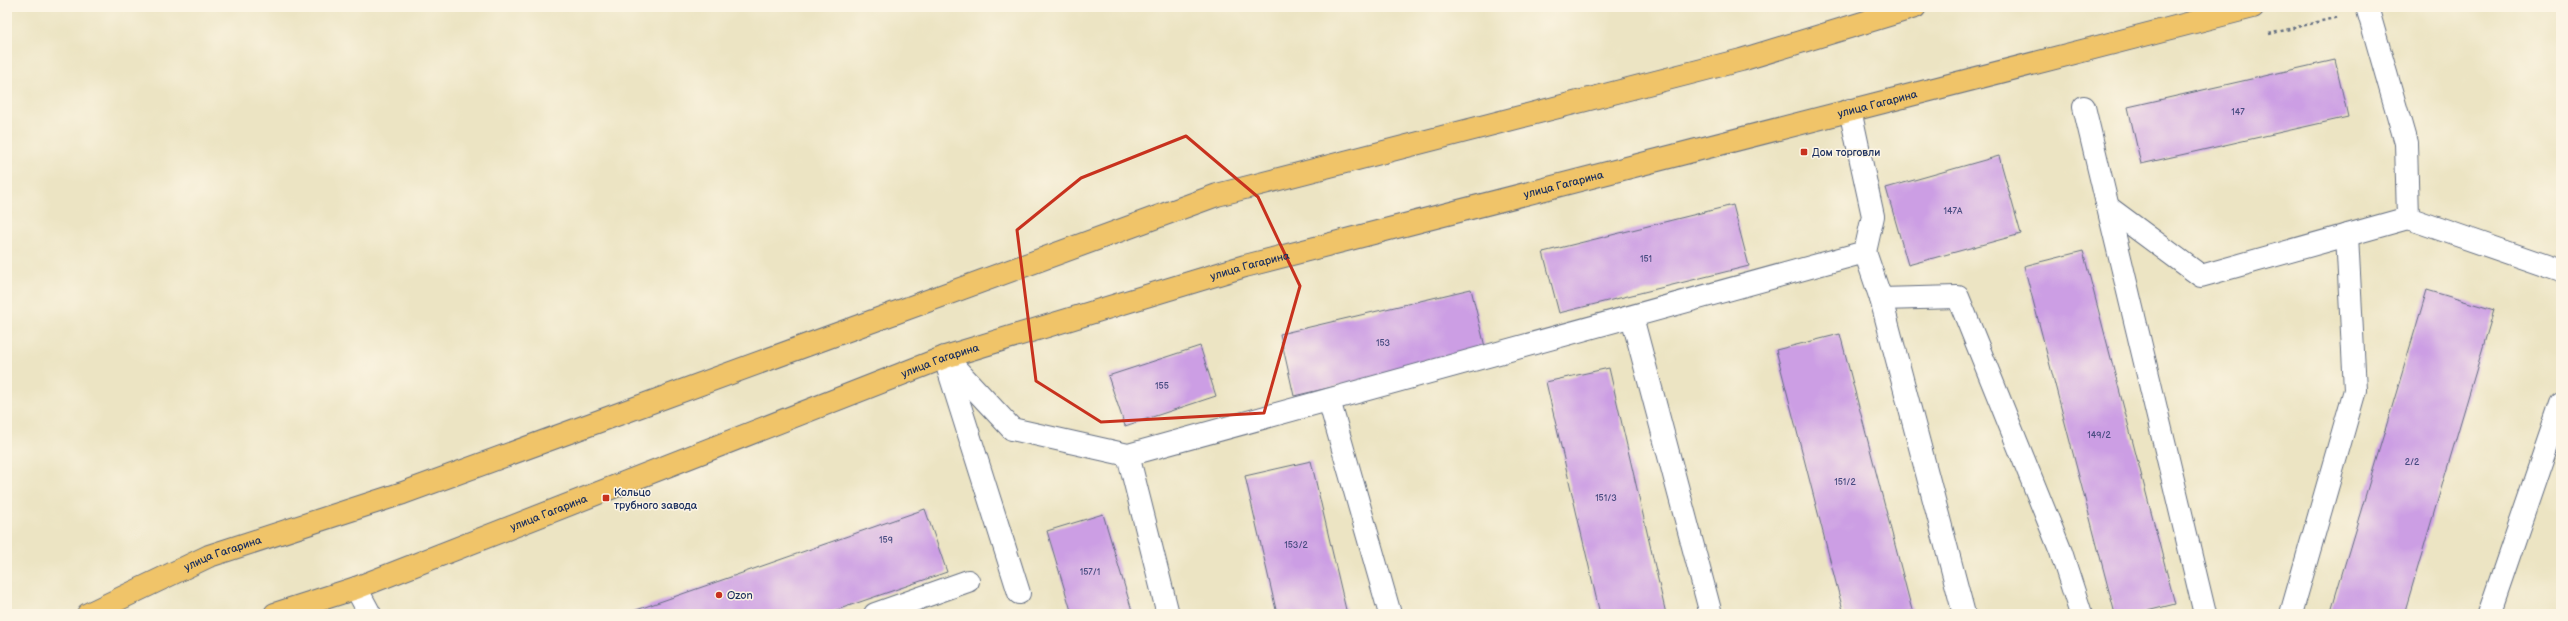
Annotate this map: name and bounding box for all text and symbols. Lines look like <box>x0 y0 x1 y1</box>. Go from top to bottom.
street label: улица Гагарина <box>1836 87 1919 121</box>
house number: 147 <box>2231 107 2245 118</box>
place label: Дом торговли <box>1812 146 1881 159</box>
marker: Дом торговли <box>1799 147 1809 157</box>
street label: улица Гагарина <box>1522 168 1605 201</box>
house number: 147А <box>1944 206 1963 217</box>
street label: улица Гагарина <box>1209 249 1291 283</box>
house number: 151 <box>1640 254 1652 265</box>
house number: 153 <box>1376 338 1391 349</box>
street label: улица Гагарина <box>899 341 981 381</box>
house number: 155 <box>1155 381 1169 392</box>
house number: 149/2 <box>2087 430 2111 441</box>
house number: 2/2 <box>2405 457 2420 468</box>
house number: 151/2 <box>1834 477 1856 488</box>
place label: Кольцо трубного завода <box>614 486 698 512</box>
street label: улица Гагарина <box>508 492 590 534</box>
marker: Кольцо трубного завода <box>601 493 611 503</box>
house number: 151/3 <box>1595 493 1617 504</box>
street label: улица Гагарина <box>182 533 264 574</box>
house number: 159 <box>879 535 893 546</box>
house number: 153/2 <box>1284 540 1308 551</box>
house number: 157/1 <box>1080 567 1100 578</box>
place label: Ozon <box>727 589 753 602</box>
marker: Ozon <box>714 590 724 600</box>

